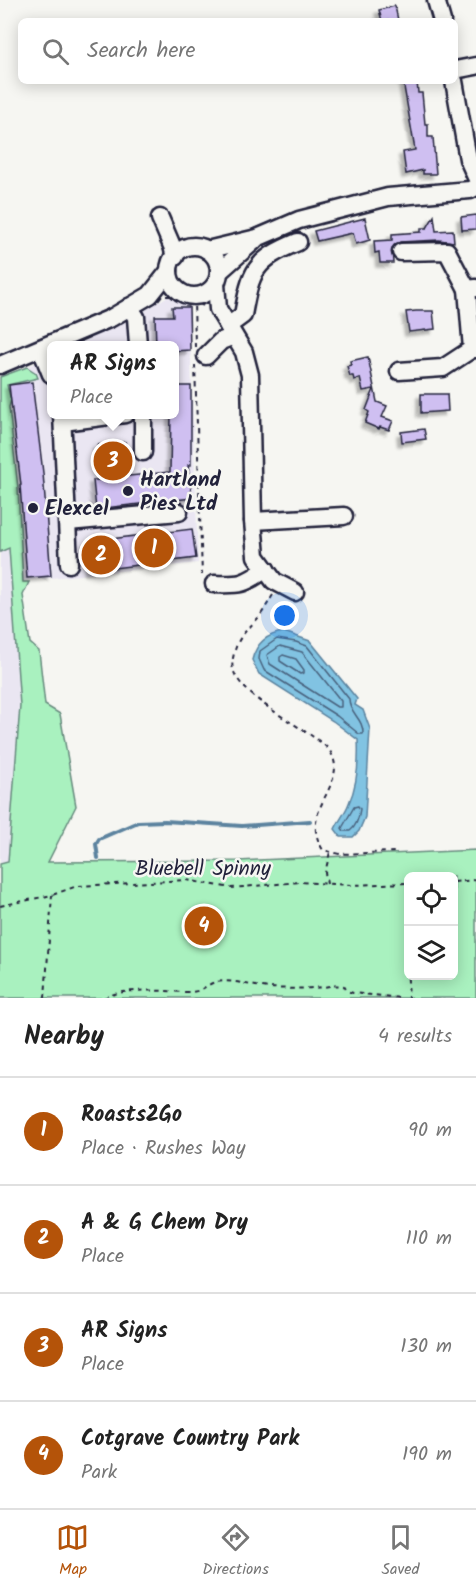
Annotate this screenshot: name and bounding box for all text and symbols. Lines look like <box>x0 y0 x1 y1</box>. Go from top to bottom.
search box <box>18 18 458 84</box>
text: Search here <box>87 34 195 69</box>
icon: search <box>39 35 72 68</box>
popup <box>47 341 179 419</box>
text: AR Signs <box>70 347 156 382</box>
text: Place <box>70 382 113 414</box>
pin: 3 <box>94 438 132 484</box>
place label: Hartland Pies Ltd <box>140 464 221 521</box>
marker: Hartland Pies Ltd <box>121 484 135 498</box>
place label: Elexcel <box>45 493 109 526</box>
marker: Elexcel <box>26 501 40 515</box>
pin: 1 <box>134 526 174 570</box>
pin: 2 <box>82 532 120 578</box>
your location <box>270 601 299 630</box>
street label: Bluebell Spinny <box>135 853 271 886</box>
map controls <box>404 872 458 980</box>
button: locate <box>404 872 458 926</box>
pin: 4 <box>184 904 224 948</box>
button: layers <box>404 926 458 980</box>
text: Nearby <box>24 1016 104 1058</box>
text: 4 results <box>378 1021 452 1053</box>
text: Roasts2Go <box>81 1098 182 1133</box>
text: 1 <box>40 1115 47 1147</box>
text: 90 m <box>408 1115 452 1147</box>
text: Place · Rushes Way <box>81 1133 245 1165</box>
text: A & G Chem Dry <box>81 1206 248 1241</box>
text: 2 <box>38 1223 49 1255</box>
text: 110 m <box>406 1223 452 1255</box>
text: Place <box>81 1241 124 1273</box>
text: AR Signs <box>81 1314 167 1349</box>
text: 3 <box>38 1331 49 1363</box>
text: 130 m <box>400 1331 452 1363</box>
text: Place <box>81 1349 124 1381</box>
text: Cotgrave Country Park <box>81 1422 299 1457</box>
text: 4 <box>38 1439 49 1471</box>
text: 190 m <box>402 1439 452 1471</box>
text: Park <box>81 1457 117 1489</box>
tab: Map <box>56 1521 89 1582</box>
tab: Directions <box>202 1521 269 1582</box>
tab: Saved <box>382 1521 420 1582</box>

